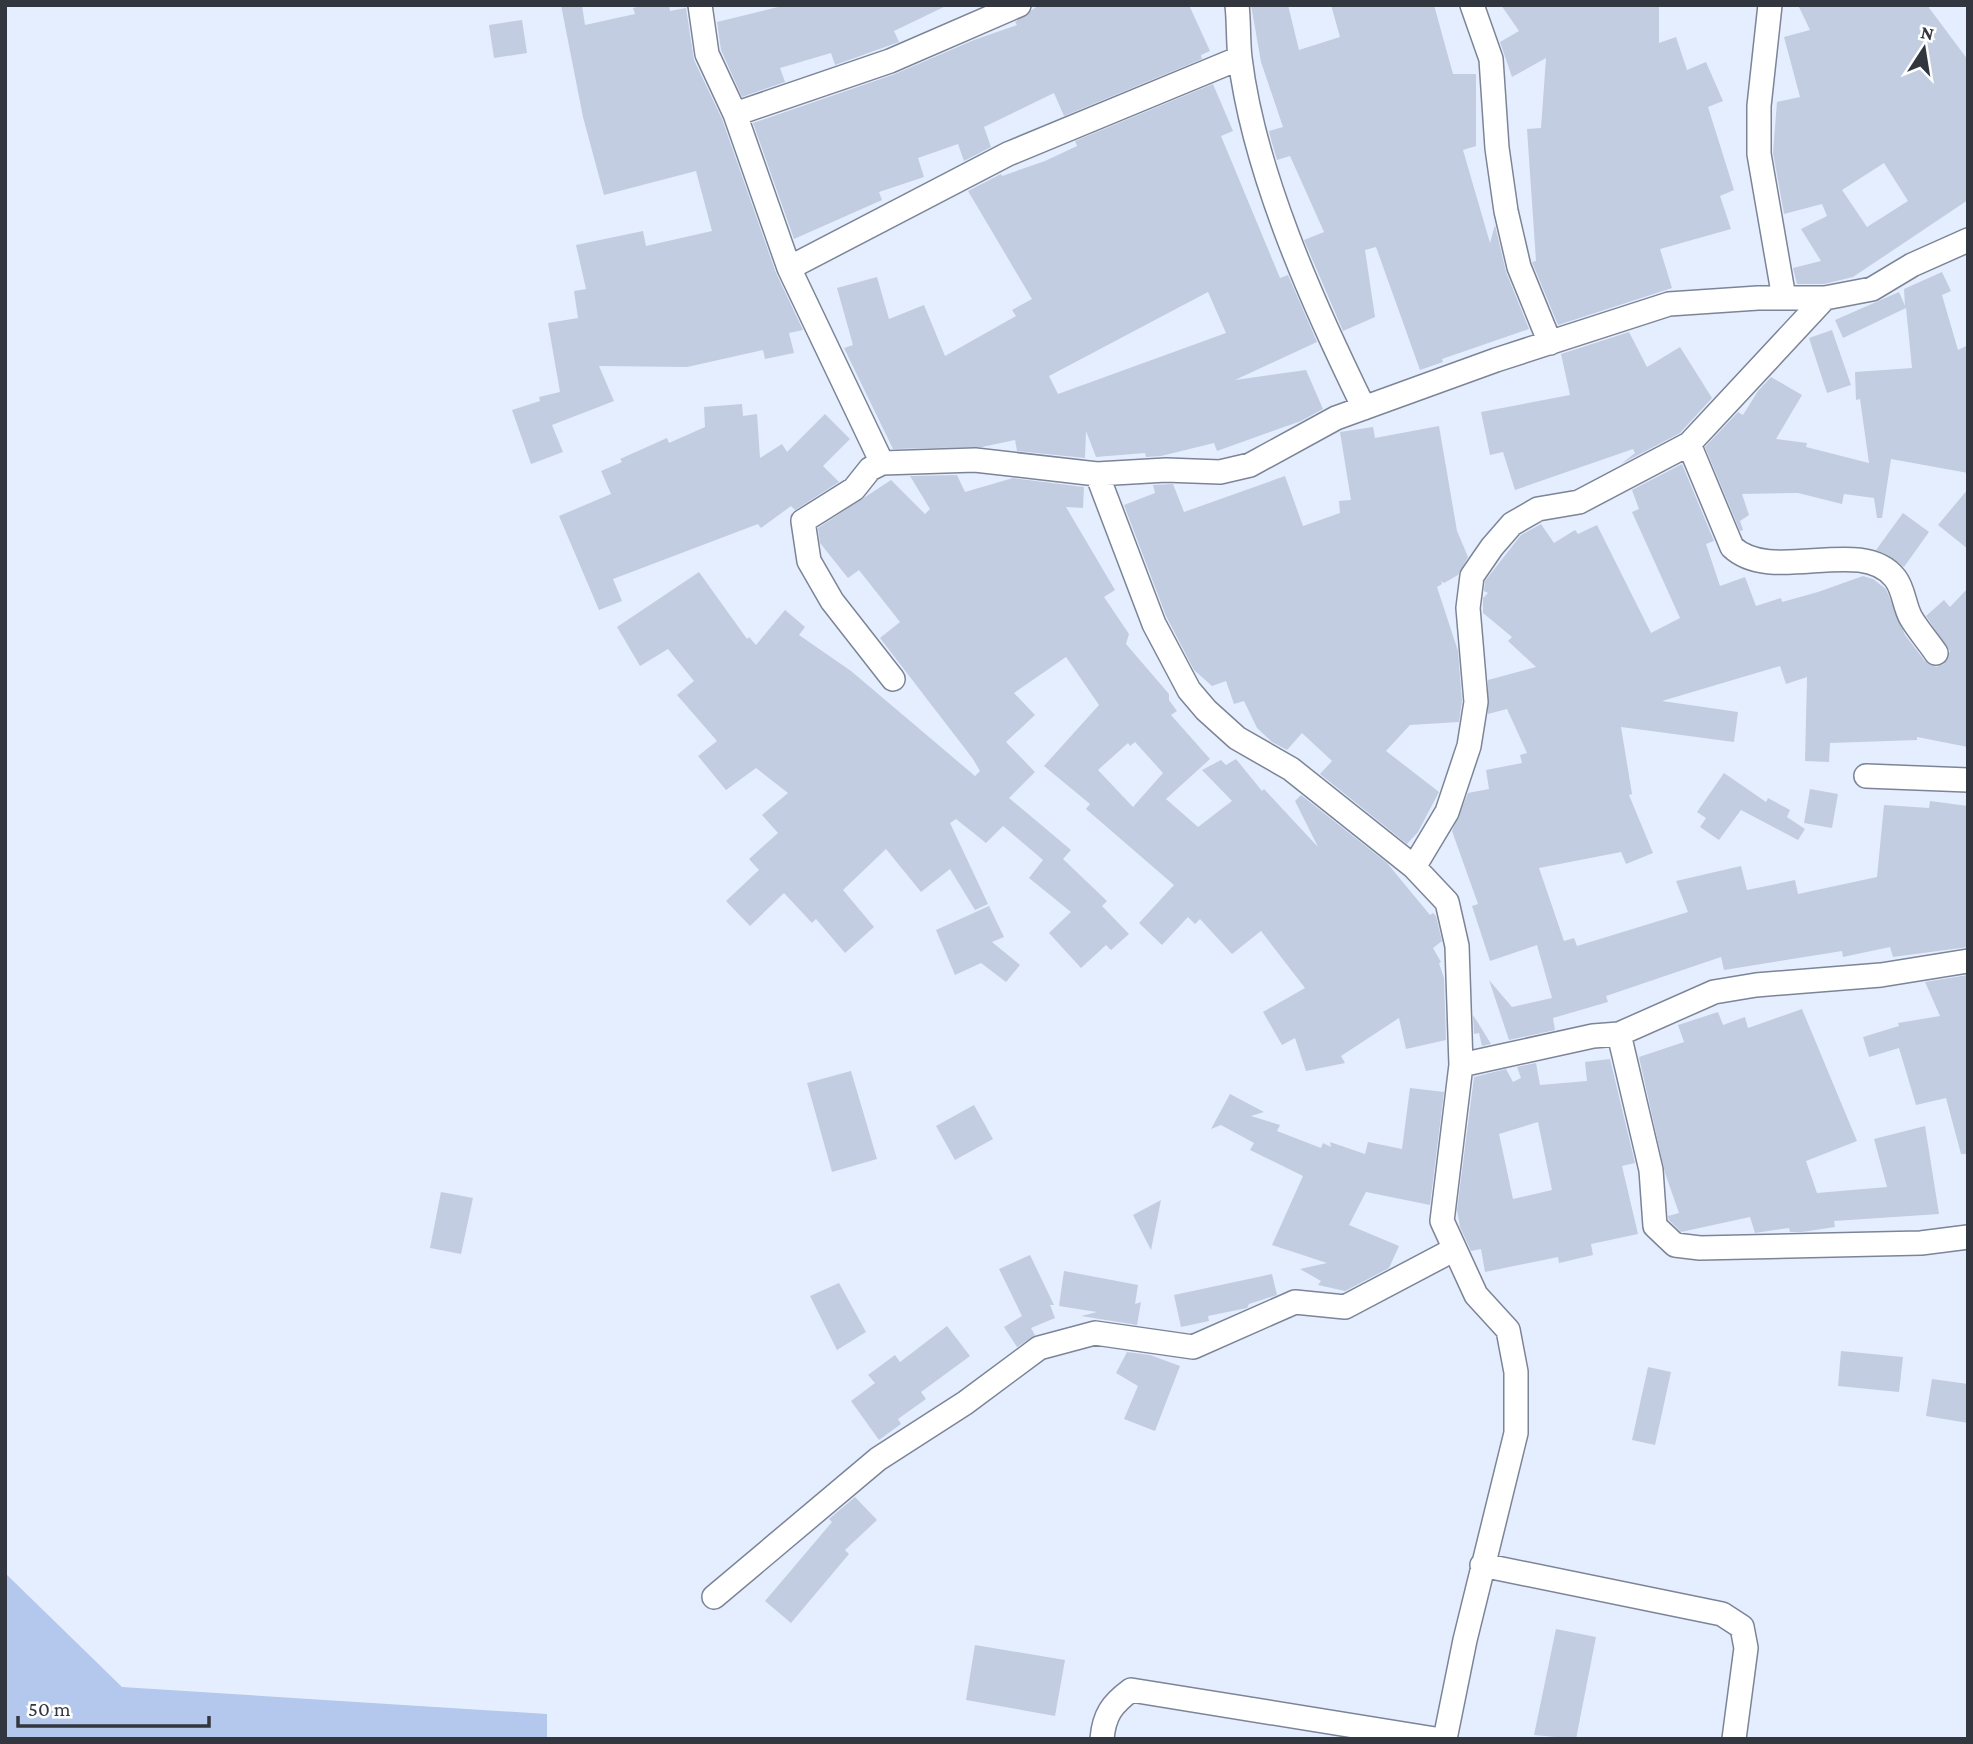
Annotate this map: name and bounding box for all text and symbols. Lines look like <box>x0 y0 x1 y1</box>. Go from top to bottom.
north arrow <box>1889 14 1959 84</box>
text: N <box>1919 21 1936 44</box>
scale bar <box>18 1684 208 1728</box>
text: 50 m <box>28 1697 71 1721</box>

